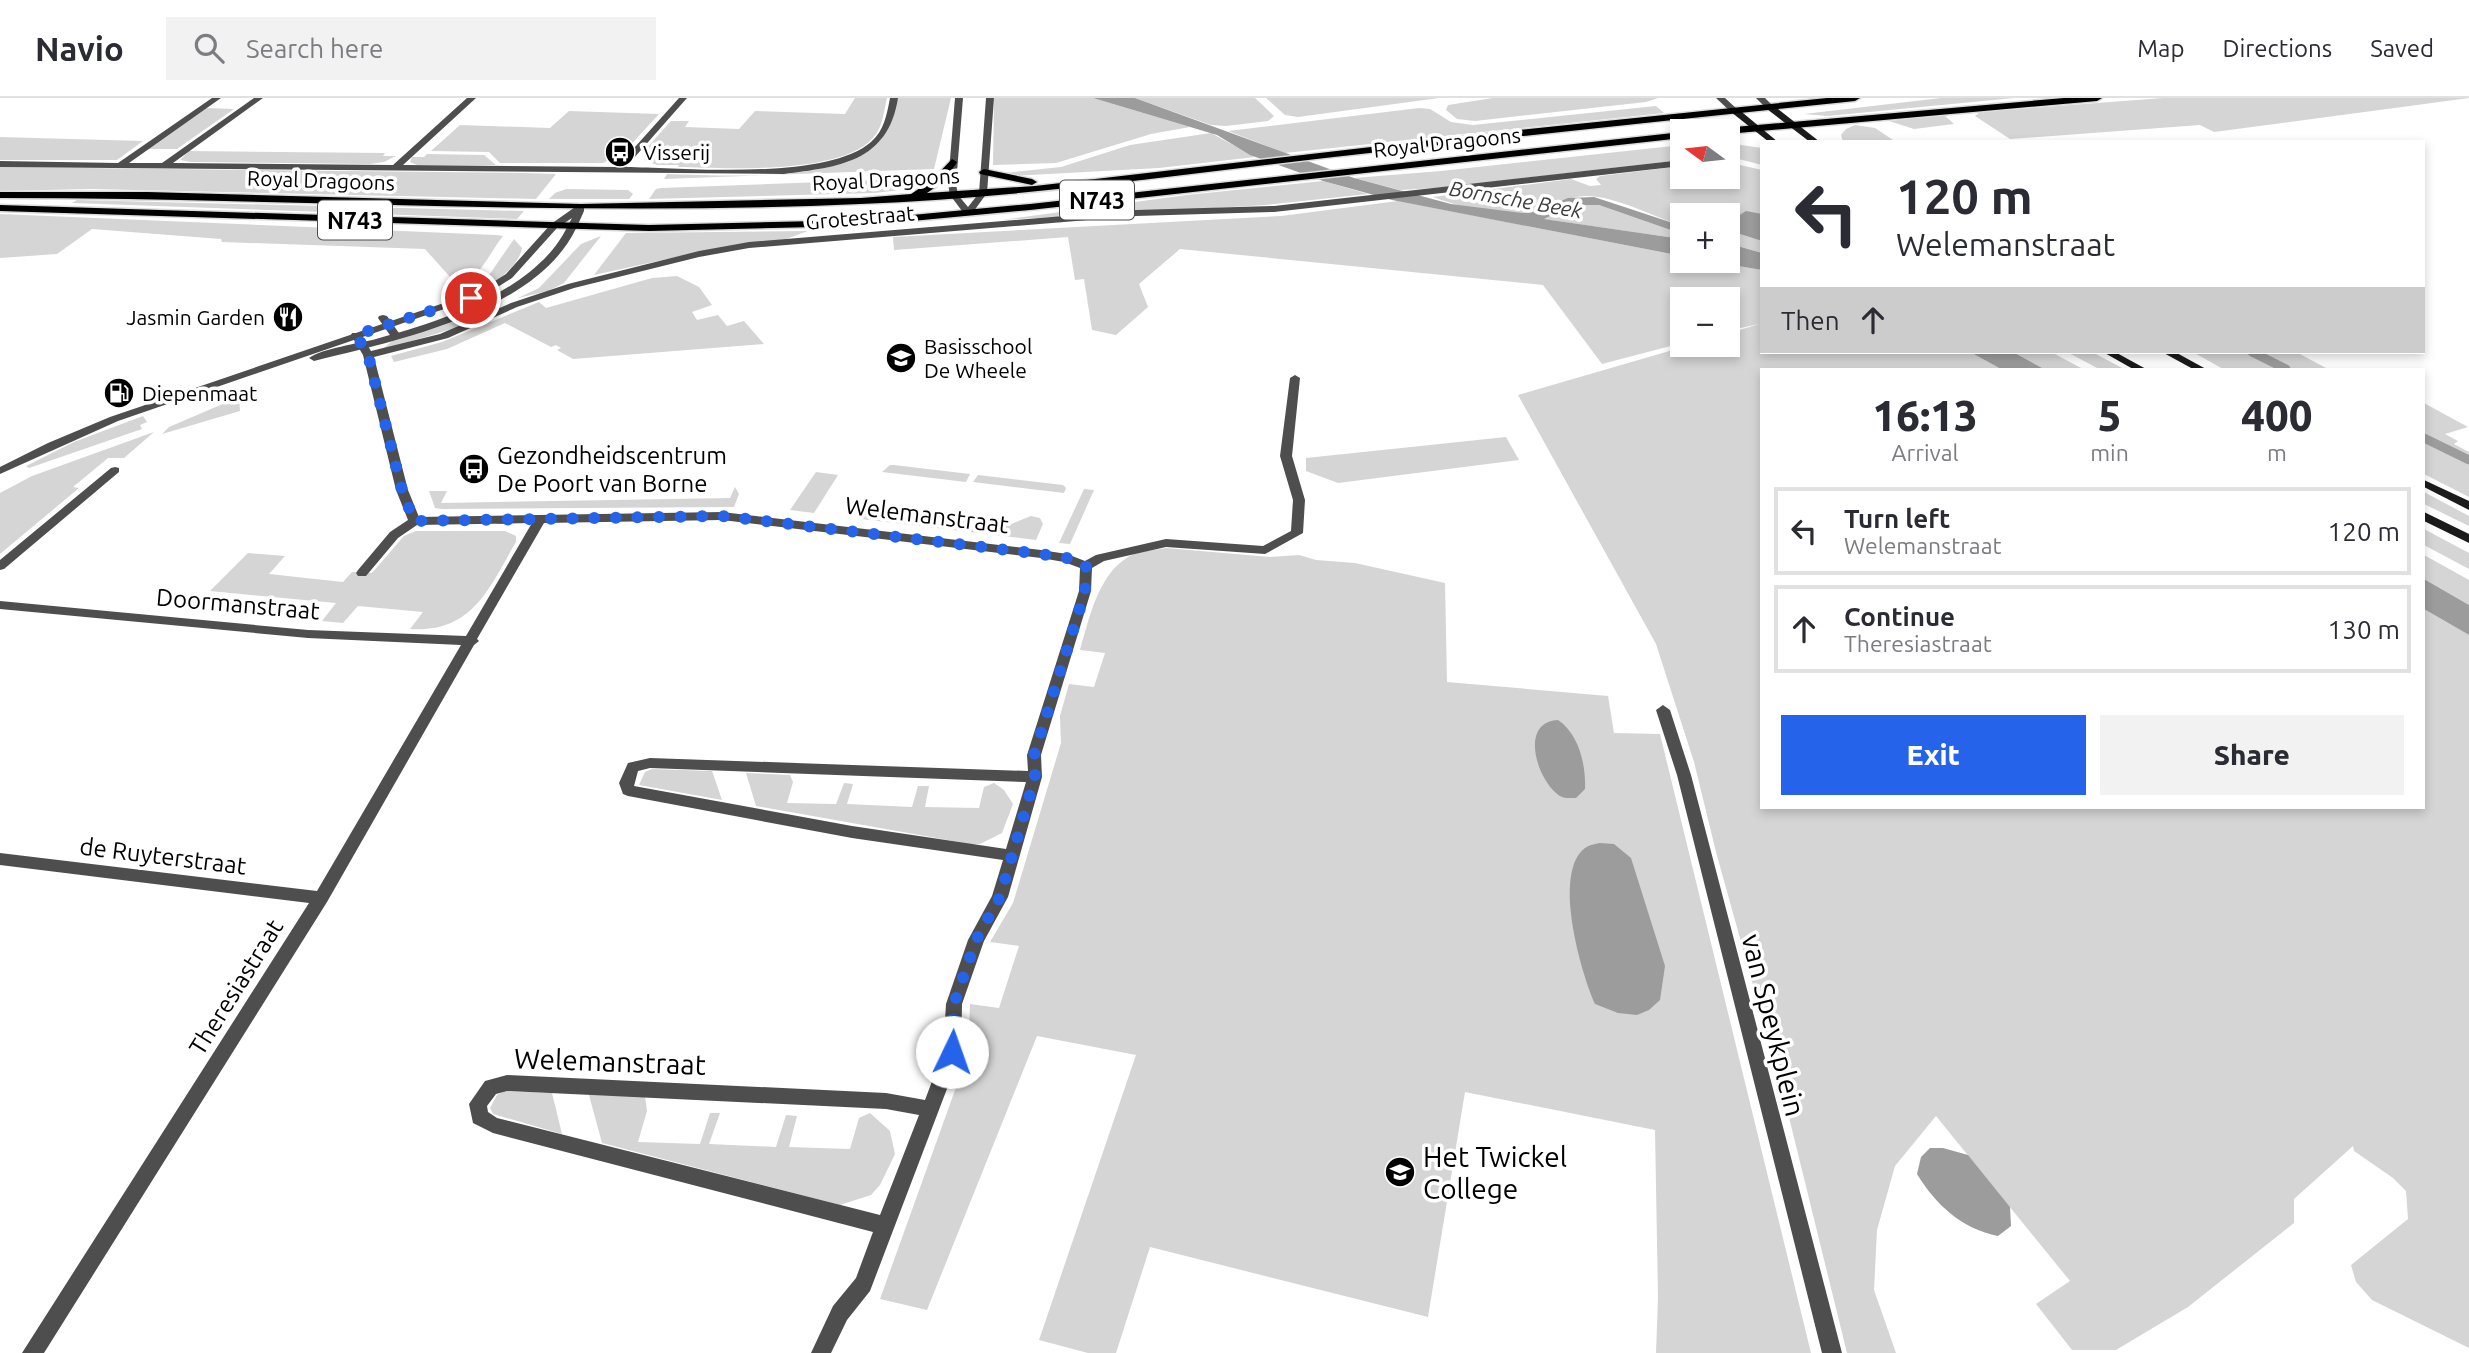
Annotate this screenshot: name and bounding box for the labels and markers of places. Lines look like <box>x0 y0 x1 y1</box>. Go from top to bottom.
bus stop icon: Visserij <box>603 135 637 169</box>
place label: Visserij <box>643 140 710 164</box>
pin <box>441 268 501 328</box>
restaurant icon: Jasmin Garden <box>271 300 305 334</box>
place label: Jasmin Garden <box>126 305 265 329</box>
place label: Basisschool De Wheele <box>924 334 1032 382</box>
school or university icon: Basisschool De Wheele <box>884 341 918 375</box>
fuel station icon: Diepenmaat <box>102 376 136 410</box>
place label: Diepenmaat <box>142 381 257 405</box>
place label: Gezondheidscentrum De Poort van Borne <box>497 442 727 497</box>
bus stop icon: Gezondheidscentrum De Poort van Borne <box>457 452 491 486</box>
place label: Het Twickel College <box>1423 1141 1567 1204</box>
school or university icon: Het Twickel College <box>1383 1155 1417 1189</box>

